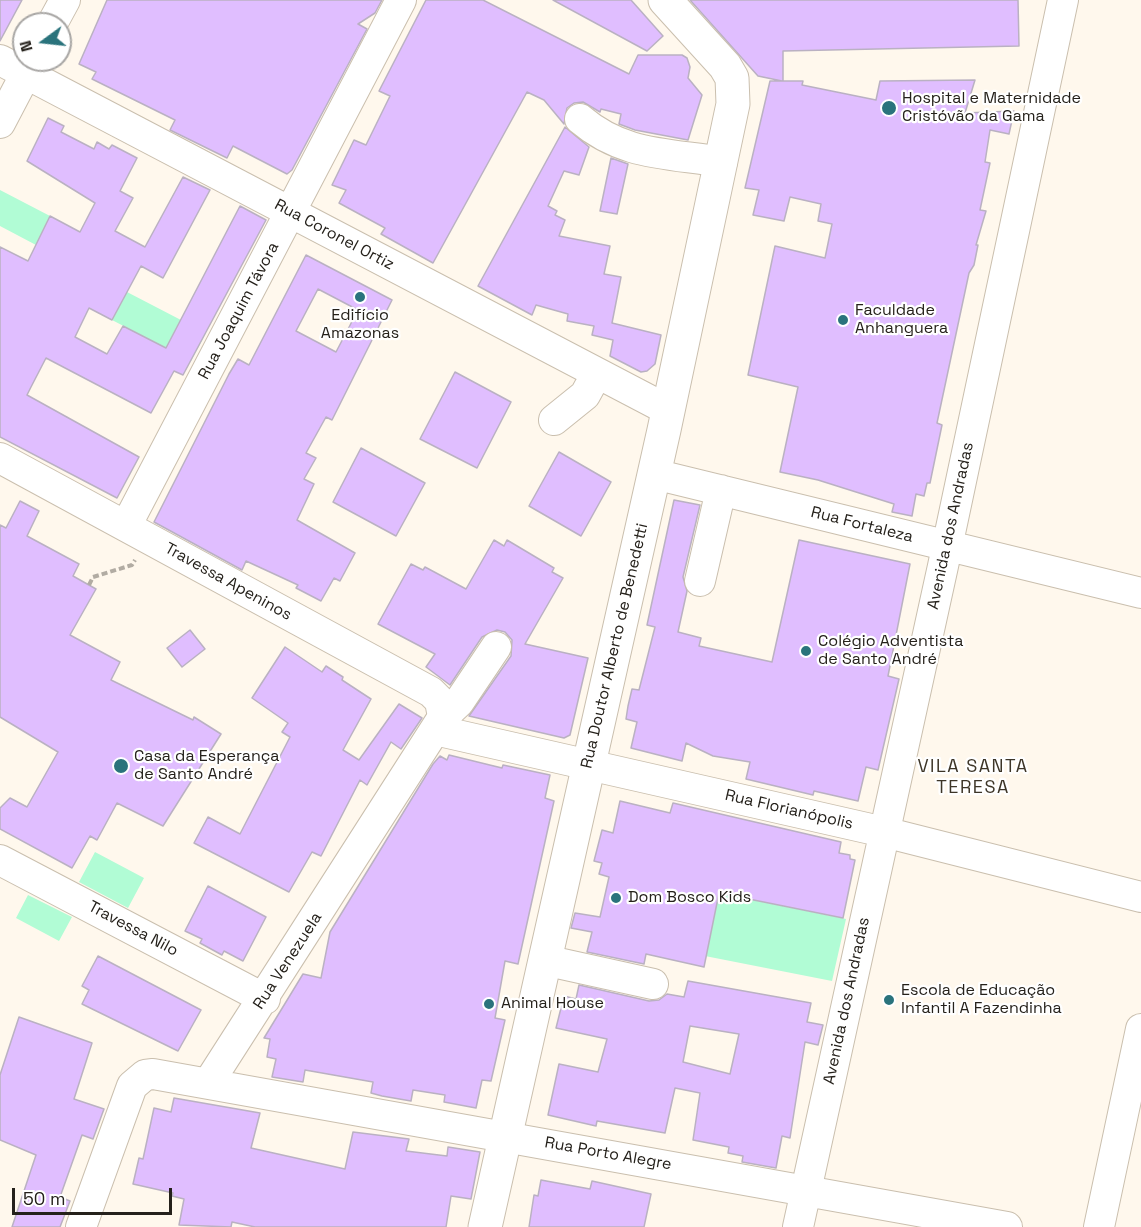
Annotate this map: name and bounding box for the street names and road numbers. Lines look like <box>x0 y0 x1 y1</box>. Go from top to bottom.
street label: Rua Coronel Ortiz <box>271 195 397 275</box>
street label: Rua Joaquim Távora <box>195 239 283 383</box>
street label: Avenida dos Andradas <box>924 441 978 611</box>
street label: Rua Fortaleza <box>809 503 915 547</box>
street label: Rua Doutor Alberto de Benedetti <box>577 522 653 770</box>
street label: Travessa Apeninos <box>161 539 295 625</box>
street label: Rua Florianópolis <box>723 786 855 834</box>
street label: Travessa Nilo <box>85 897 181 961</box>
street label: Rua Venezuela <box>250 909 326 1013</box>
street label: Avenida dos Andradas <box>820 916 874 1086</box>
street label: Rua Porto Alegre <box>543 1133 673 1175</box>

